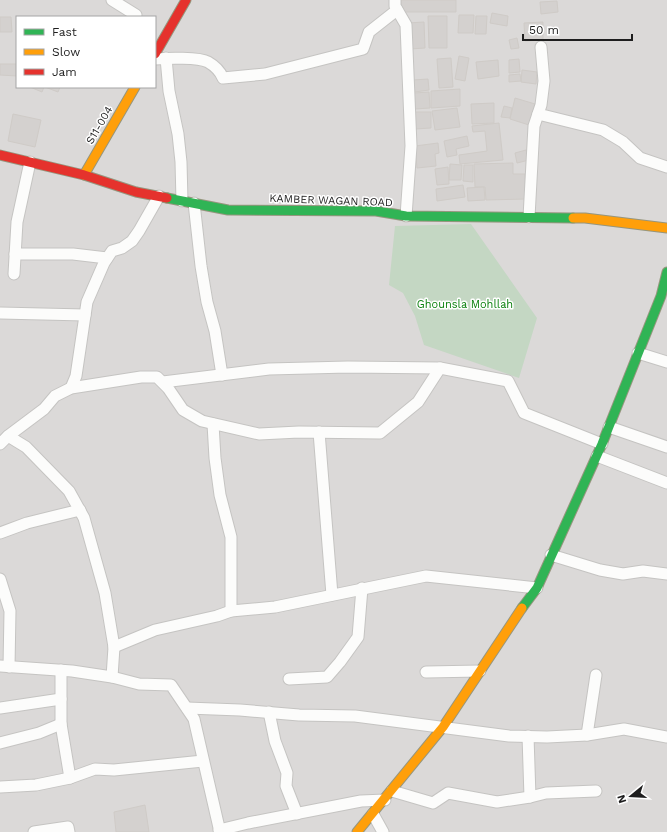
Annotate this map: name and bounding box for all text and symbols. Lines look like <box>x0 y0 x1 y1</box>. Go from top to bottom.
legend <box>16 16 156 88</box>
scale bar <box>523 16 632 42</box>
text: 50 m <box>529 23 559 37</box>
text: Fast <box>52 25 77 39</box>
text: Slow <box>52 45 80 59</box>
text: Jam <box>52 65 77 79</box>
street label: S11-004 <box>83 104 116 147</box>
street label: KAMBER WAGAN ROAD <box>269 192 393 209</box>
park label: Ghounsla Mohllah <box>417 298 513 311</box>
north arrow <box>611 776 651 816</box>
text: N <box>615 793 629 805</box>

